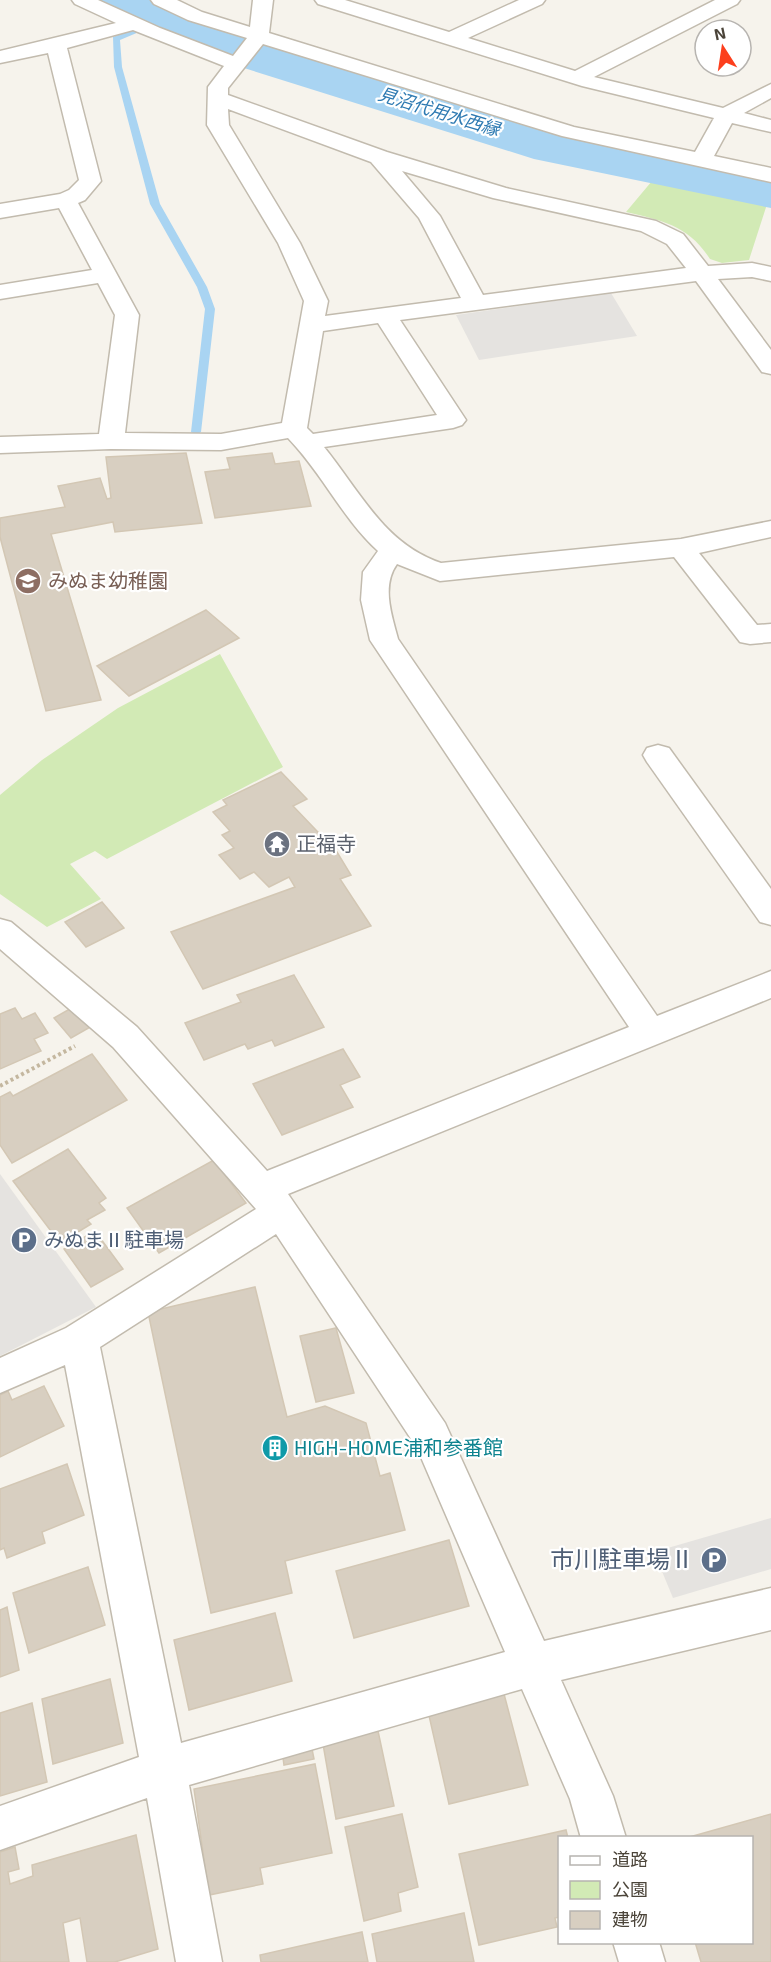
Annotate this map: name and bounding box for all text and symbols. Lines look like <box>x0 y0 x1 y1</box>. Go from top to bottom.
north arrow <box>693 18 753 78</box>
text: N <box>712 22 727 43</box>
water label: 見沼代用水西縁 <box>376 82 505 141</box>
school or university icon: みぬま幼稚園 <box>13 566 43 596</box>
place label: みぬま幼稚園 <box>48 568 168 592</box>
temple icon: 正福寺 <box>262 829 292 859</box>
place label: 正福寺 <box>296 831 356 855</box>
parking icon: みぬまⅡ駐車場 <box>9 1225 39 1255</box>
place label: みぬまⅡ駐車場 <box>44 1227 184 1251</box>
building icon: HIGH-HOME浦和参番館 <box>260 1433 290 1463</box>
place label: HIGH-HOME浦和参番館 <box>294 1435 503 1459</box>
place label: 市川駐車場Ⅱ <box>550 1544 694 1573</box>
parking icon: 市川駐車場Ⅱ <box>699 1545 729 1575</box>
legend <box>558 1836 753 1944</box>
text: 道路 <box>612 1848 648 1870</box>
text: 公園 <box>612 1878 648 1900</box>
text: 建物 <box>612 1908 648 1930</box>

